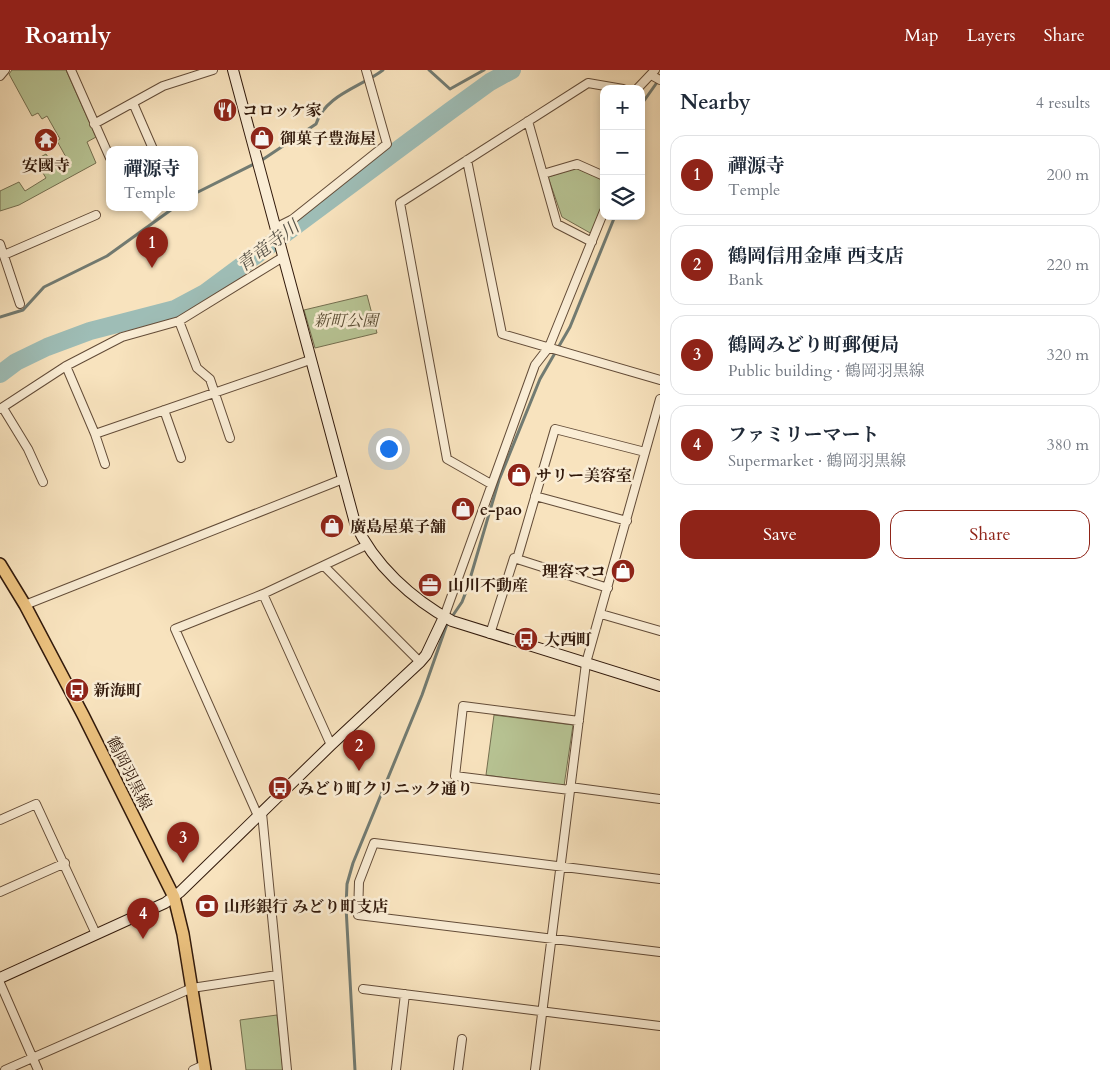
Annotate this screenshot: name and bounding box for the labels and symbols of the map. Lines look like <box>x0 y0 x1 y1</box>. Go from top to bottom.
restaurant icon: コロッケ家 <box>212 97 238 123</box>
place label: コロッケ家 <box>242 100 322 122</box>
shop icon: 御菓子豊海屋 <box>249 125 275 151</box>
temple icon: 安國寺 <box>33 127 59 153</box>
place label: 御菓子豊海屋 <box>280 128 376 150</box>
place label: 安國寺 <box>22 155 70 177</box>
water label: 青竜寺川 <box>232 214 306 278</box>
pin: 1 <box>136 227 168 268</box>
park label: 新町公園 <box>314 310 381 332</box>
your location <box>376 436 402 462</box>
shop icon: サリー美容室 <box>506 462 532 488</box>
place label: サリー美容室 <box>536 465 632 487</box>
shop icon: e-pao <box>450 496 476 522</box>
place label: e-pao <box>480 499 522 521</box>
shop icon: 廣島屋菓子舗 <box>319 513 345 539</box>
place label: 廣島屋菓子舗 <box>350 516 446 538</box>
shop icon: 理容マコ <box>610 558 636 584</box>
place label: 理容マコ <box>542 561 606 583</box>
office icon: 山川不動産 <box>417 572 443 598</box>
place label: 山川不動産 <box>448 575 528 597</box>
bus stop icon: 大西町 <box>513 626 539 652</box>
place label: 大西町 <box>544 629 592 651</box>
bus stop icon: 新海町 <box>64 677 90 703</box>
place label: 新海町 <box>93 680 142 702</box>
pin: 2 <box>343 730 375 771</box>
street label: 鶴岡羽黒線 <box>101 733 157 814</box>
bus stop icon: みどり町クリニック通り <box>267 775 293 801</box>
place label: みどり町クリニック通り <box>298 778 473 800</box>
pin: 3 <box>167 822 199 863</box>
bank icon: 山形銀行 みどり町支店 <box>194 893 220 919</box>
place label: 山形銀行 みどり町支店 <box>224 896 388 918</box>
pin: 4 <box>127 898 159 939</box>

